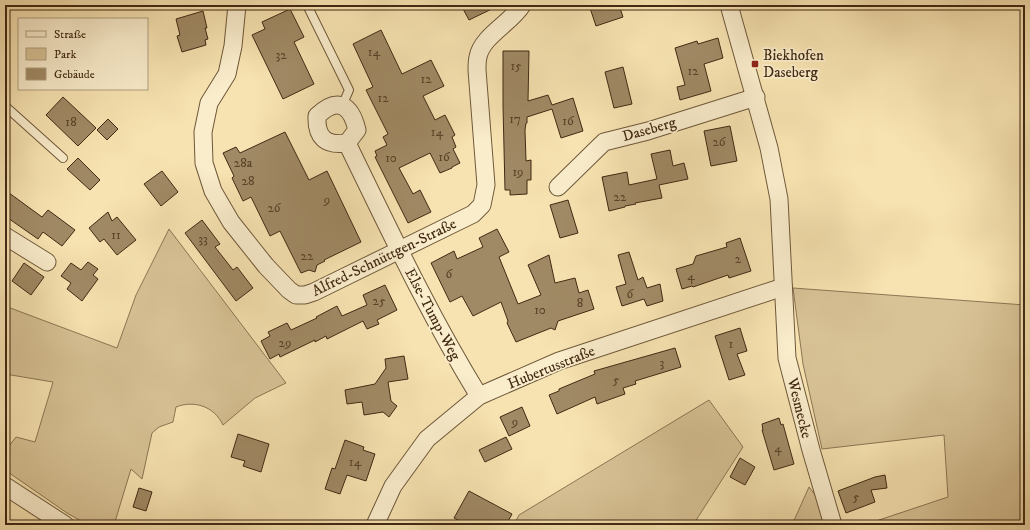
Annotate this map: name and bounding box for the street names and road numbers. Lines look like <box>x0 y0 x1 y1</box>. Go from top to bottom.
street label: Daseberg <box>620 113 679 146</box>
street label: Alfred-Schnüttgen-Straße <box>309 214 460 301</box>
street label: Else-Tump-Weg <box>400 265 465 364</box>
street label: Hubertusstraße <box>505 341 598 394</box>
street label: Wesmecke <box>783 375 816 440</box>

